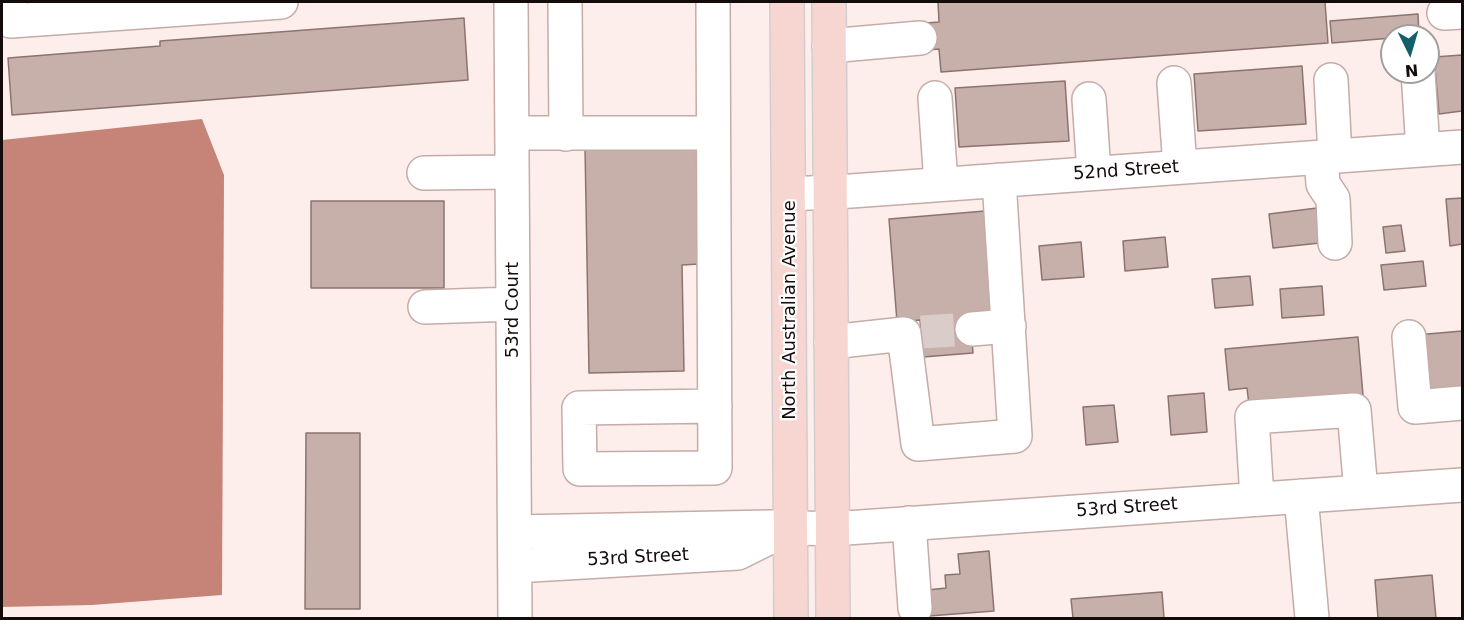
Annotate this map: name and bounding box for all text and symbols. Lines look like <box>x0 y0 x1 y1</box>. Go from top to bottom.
north arrow <box>1380 24 1440 84</box>
text: N <box>1404 60 1419 80</box>
street label: 52nd Street <box>1072 157 1180 185</box>
street label: North Australian Avenue <box>779 200 801 420</box>
street label: 53rd Court <box>502 262 524 358</box>
street label: 53rd Street <box>1075 494 1179 522</box>
street label: 53rd Street <box>587 545 689 571</box>

